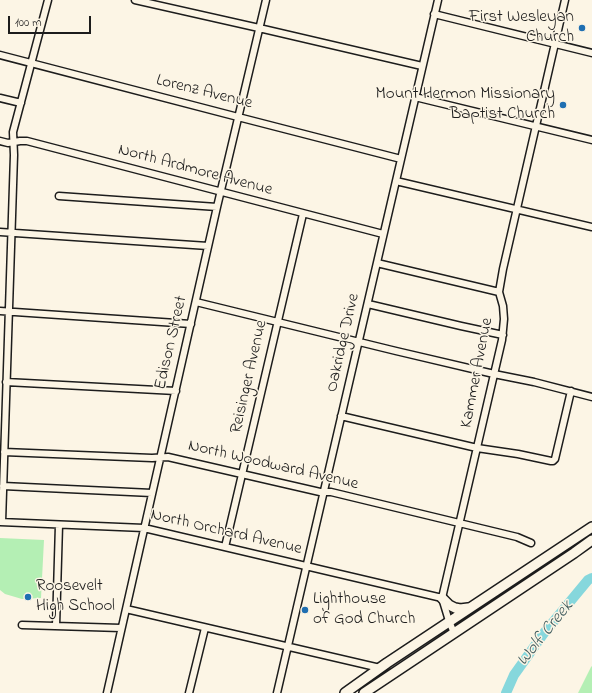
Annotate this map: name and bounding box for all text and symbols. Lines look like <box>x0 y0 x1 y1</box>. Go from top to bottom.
scale bar <box>10 8 93 34</box>
place label: First Wesleyan Church <box>469 8 574 48</box>
text: 100 m <box>15 14 42 32</box>
marker: First Wesleyan Church <box>577 23 587 33</box>
street label: Lorenz Avenue <box>154 71 254 115</box>
place label: Mount Hermon Missionary Baptist Church <box>376 85 555 125</box>
marker: Mount Hermon Missionary Baptist Church <box>558 100 568 110</box>
street label: North Ardmore Avenue <box>116 141 274 201</box>
street label: Oakridge Drive <box>323 292 365 394</box>
street label: Edison Street <box>151 294 193 392</box>
street label: Kammer Avenue <box>457 316 499 430</box>
street label: Reisinger Avenue <box>227 318 273 436</box>
street label: North Woodward Avenue <box>186 436 360 496</box>
street label: North Orchard Avenue <box>148 506 304 560</box>
place label: Roosevelt High School <box>36 577 115 617</box>
place label: Lighthouse of God Church <box>313 590 415 630</box>
marker: Roosevelt High School <box>23 592 33 602</box>
water label: Wolf Creek <box>513 597 579 671</box>
marker: Lighthouse of God Church <box>300 605 310 615</box>

